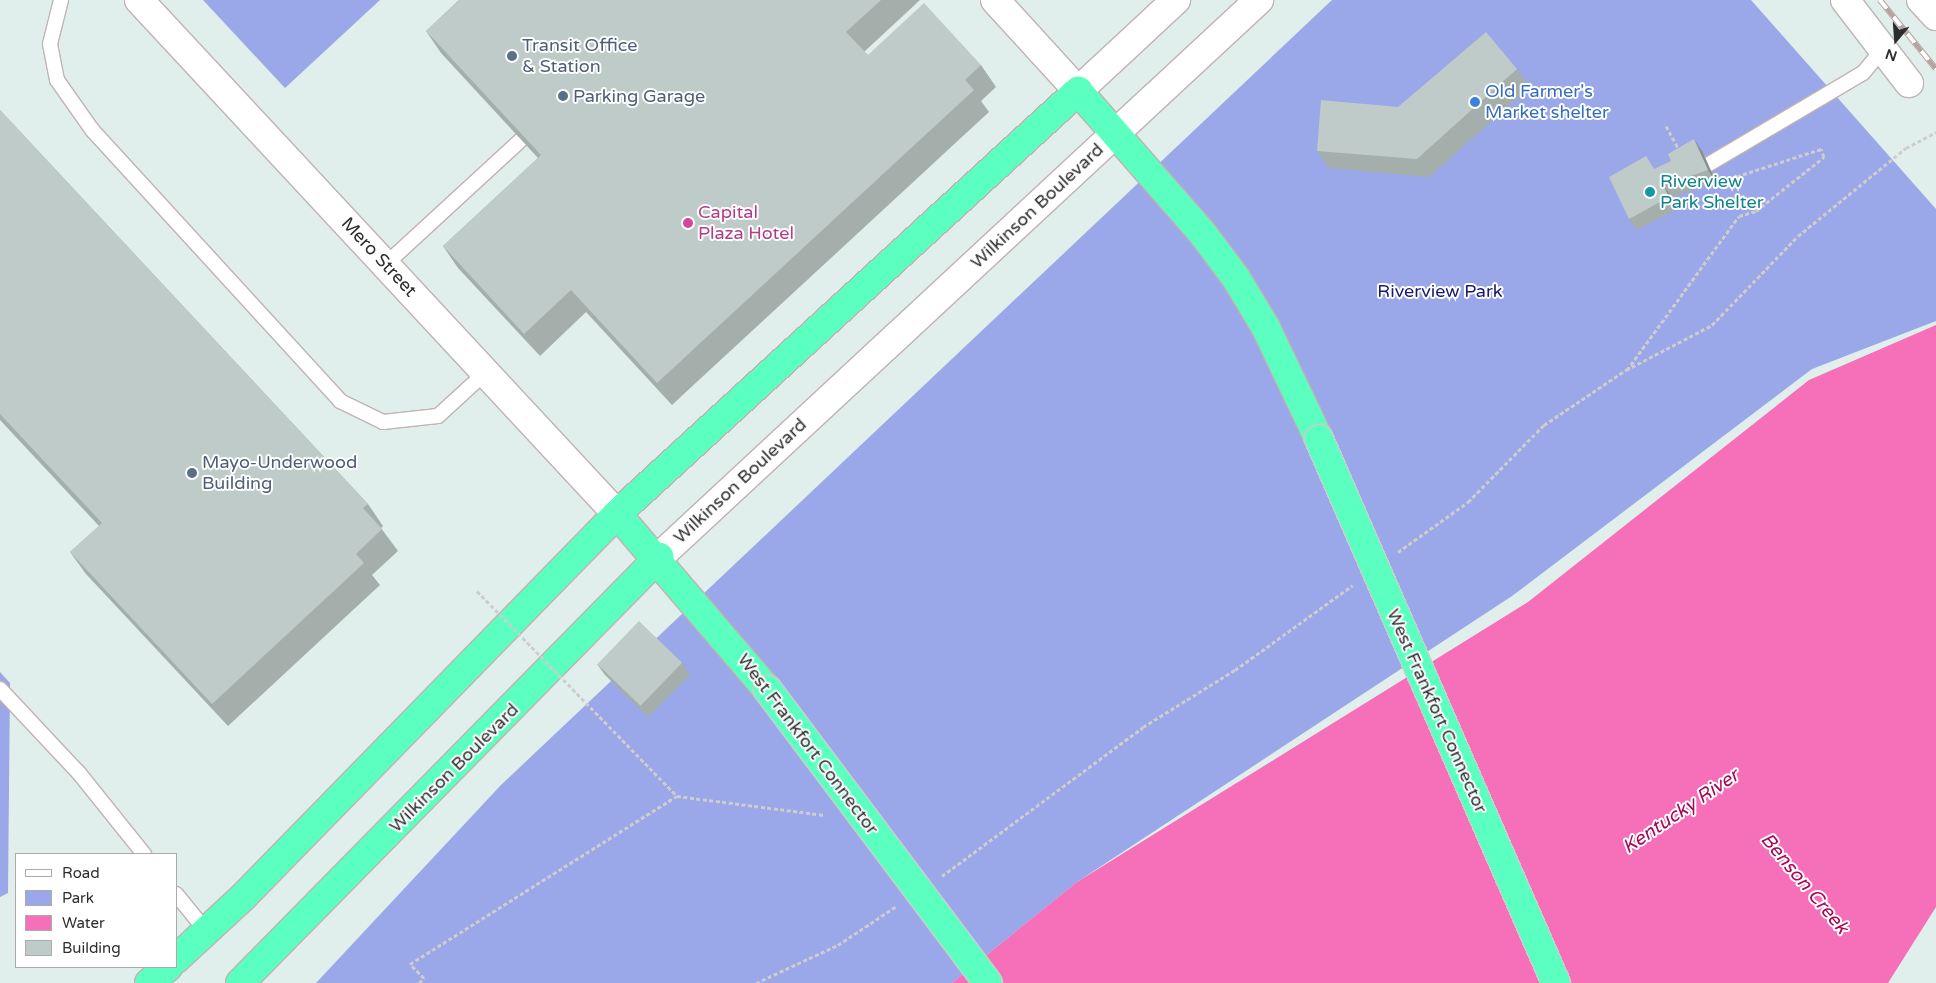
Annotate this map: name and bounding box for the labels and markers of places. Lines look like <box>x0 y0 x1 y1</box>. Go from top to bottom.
place label: Transit Office & Station <box>522 35 637 78</box>
marker: Transit Office & Station <box>506 50 518 62</box>
place label: Old Farmer's Market shelter <box>1485 81 1609 124</box>
place label: Parking Garage <box>573 85 705 107</box>
marker: Parking Garage <box>557 90 569 102</box>
marker: Old Farmer's Market shelter <box>1469 96 1481 108</box>
place label: Riverview Park Shelter <box>1660 171 1764 213</box>
marker: Riverview Park Shelter <box>1644 186 1656 198</box>
place label: Capital Plaza Hotel <box>698 202 794 244</box>
marker: Capital Plaza Hotel <box>682 217 694 229</box>
place label: Mayo-Underwood Building <box>202 452 357 494</box>
marker: Mayo-Underwood Building <box>186 467 198 479</box>

